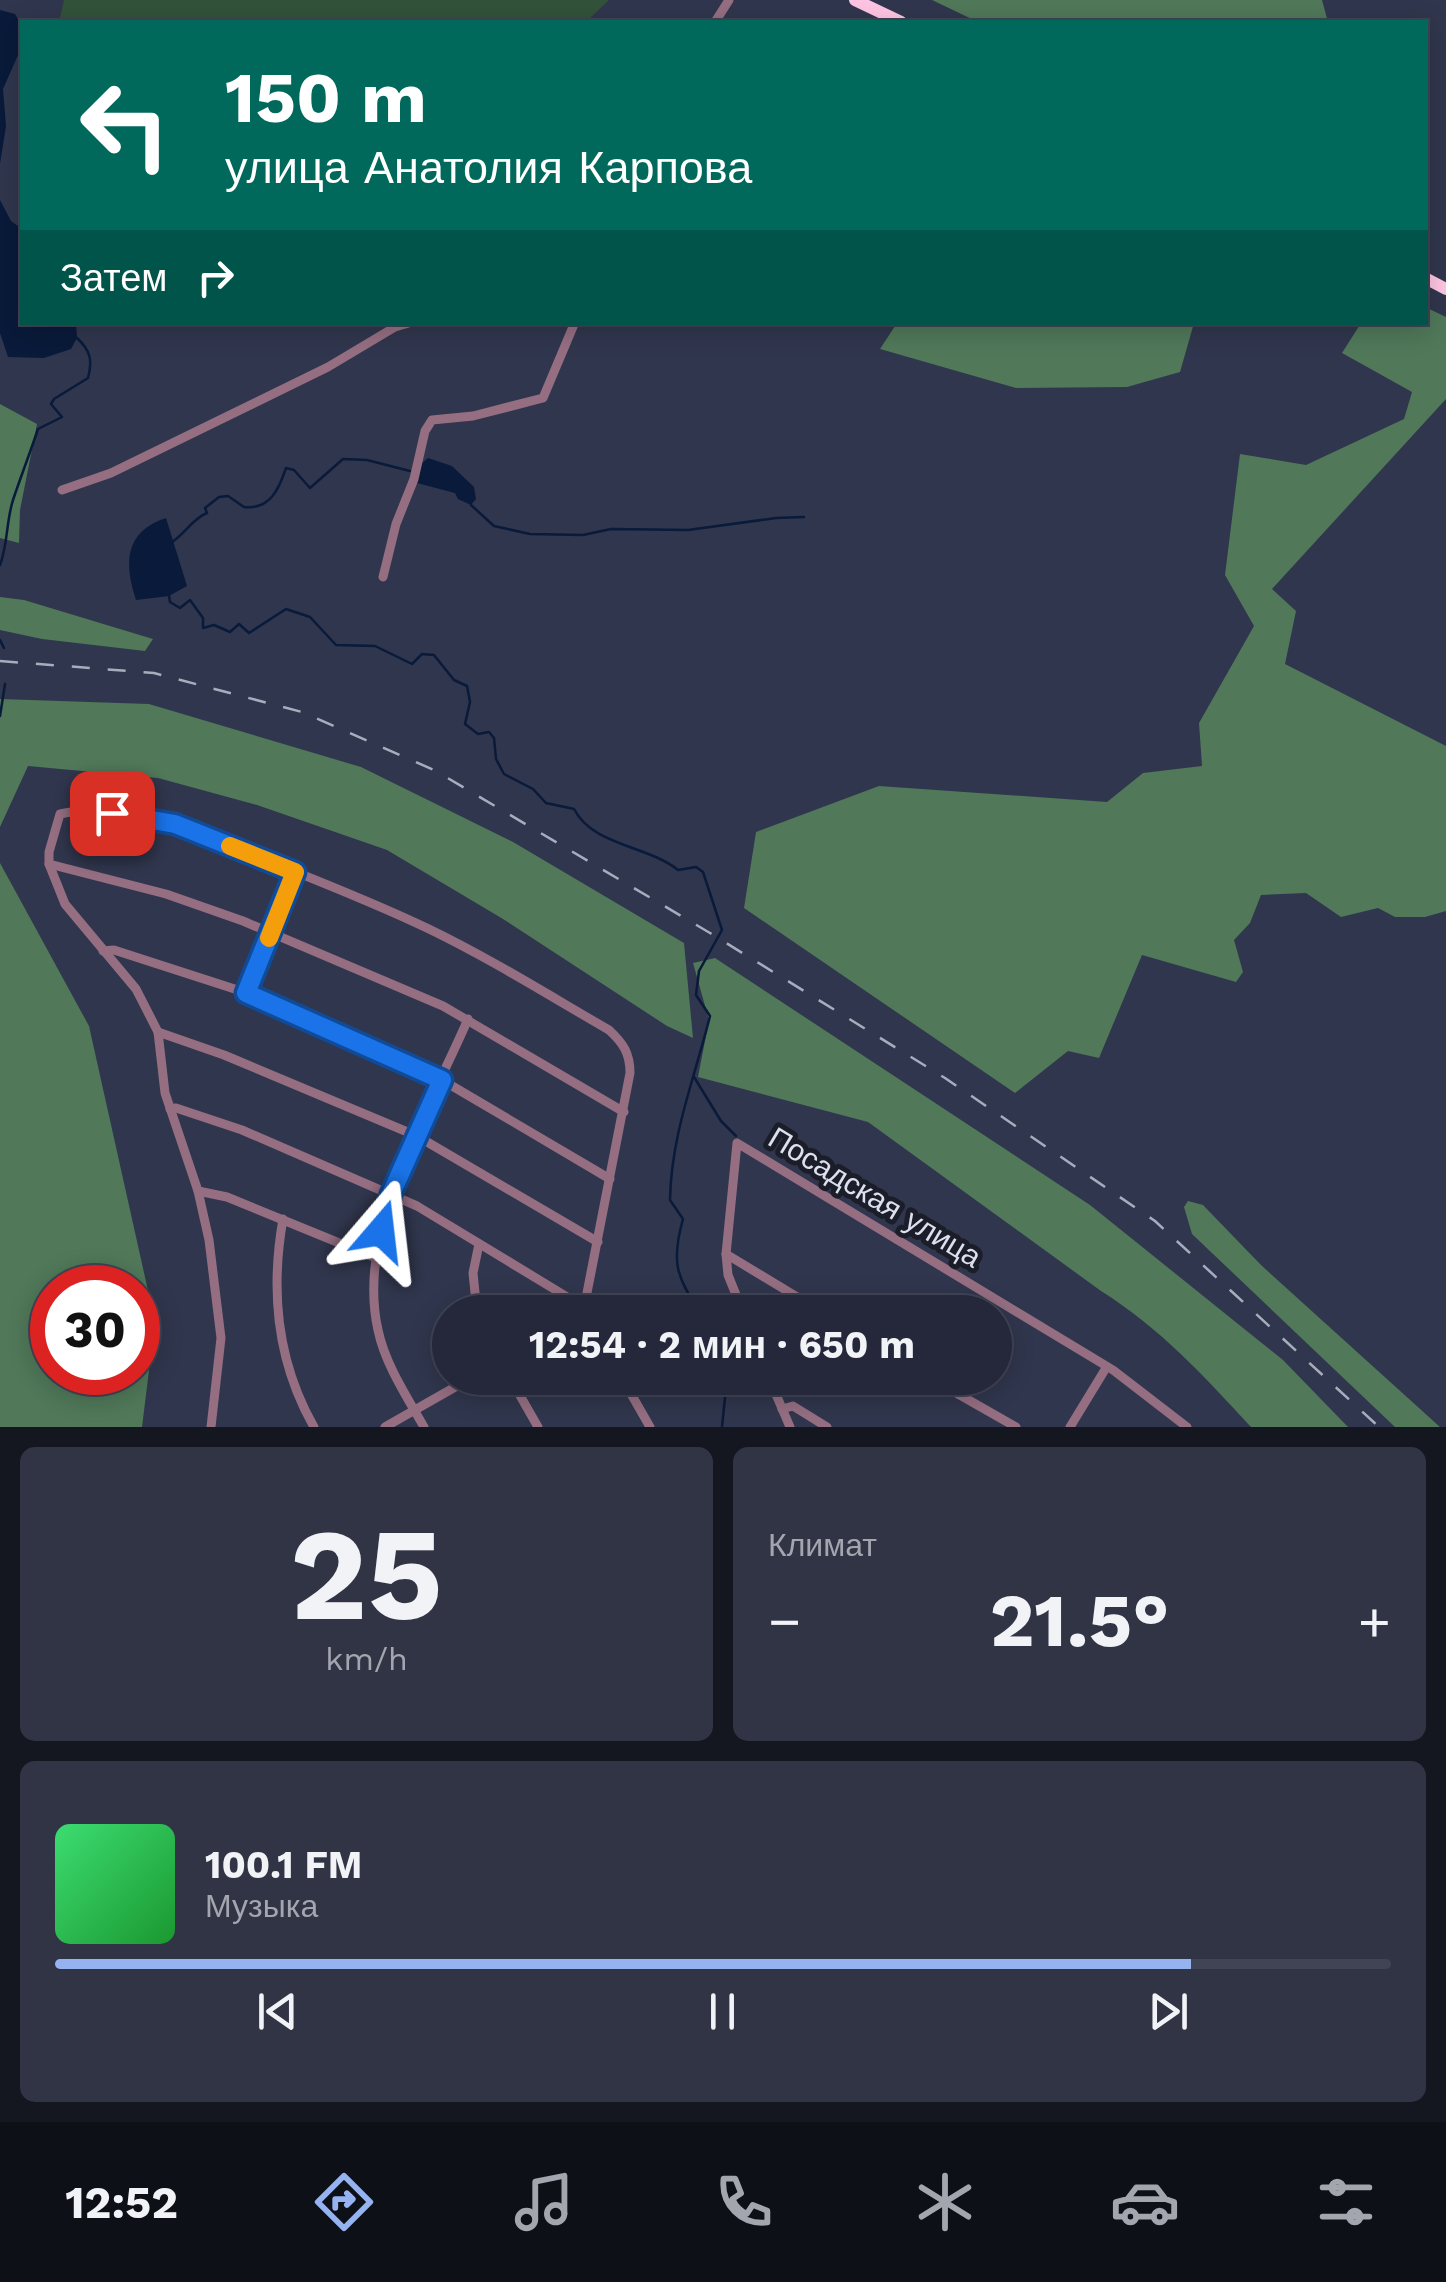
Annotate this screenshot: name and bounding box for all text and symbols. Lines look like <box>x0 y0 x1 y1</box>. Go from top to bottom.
text: 150 m <box>225 57 427 139</box>
icon: left <box>60 60 190 190</box>
text: улица Анатолия Карпова <box>225 141 752 194</box>
icon: right <box>188 250 243 305</box>
text: Затем <box>60 256 168 300</box>
pin <box>70 771 155 856</box>
icon: arrive <box>85 786 140 841</box>
street label: Посадская улица <box>762 1120 988 1274</box>
position arrow <box>329 1179 433 1283</box>
speed limit sign: 30 <box>30 1265 160 1395</box>
text: 12:54 · 2 мин · 650 m <box>529 1323 915 1367</box>
text: 25 <box>290 1498 443 1651</box>
text: Климат <box>768 1526 877 1564</box>
text: 21.5° <box>990 1576 1169 1664</box>
text: − <box>768 1589 801 1653</box>
text: + <box>1358 1589 1391 1653</box>
text: km/h <box>325 1640 408 1678</box>
text: 100.1 FM <box>205 1843 362 1887</box>
text: Музыка <box>205 1887 318 1925</box>
icon: previous <box>250 1984 305 2039</box>
icon: pause <box>695 1984 750 2039</box>
icon: next <box>1141 1984 1196 2039</box>
icon: directions <box>309 2167 379 2237</box>
icon: music <box>509 2167 579 2237</box>
icon: phone <box>709 2167 779 2237</box>
icon: climate <box>910 2167 980 2237</box>
icon: car <box>1110 2167 1180 2237</box>
icon: filters <box>1311 2167 1381 2237</box>
text: 12:52 <box>65 2176 178 2229</box>

